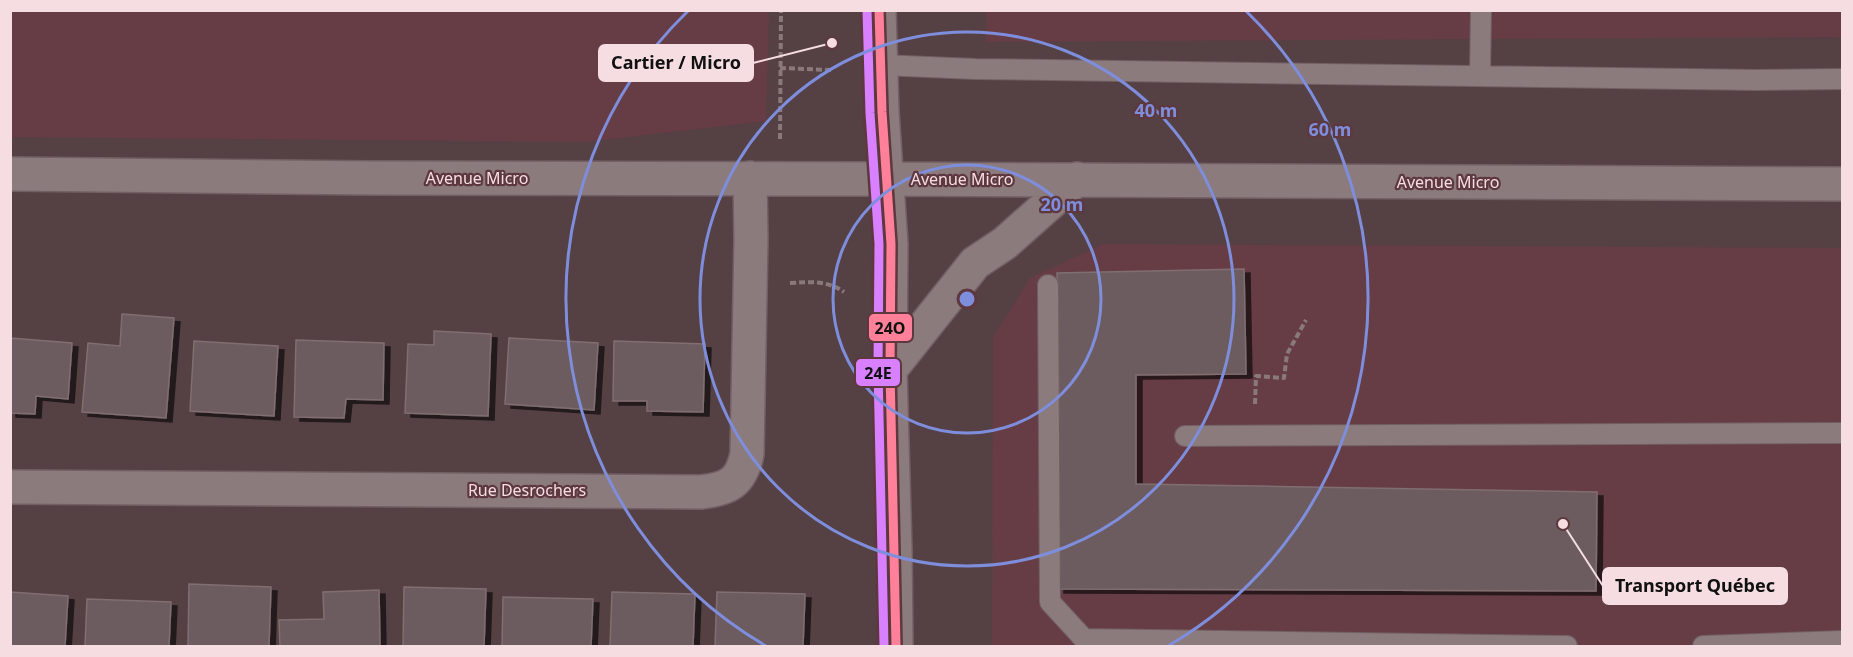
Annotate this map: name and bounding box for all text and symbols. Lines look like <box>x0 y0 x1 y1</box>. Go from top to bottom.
callout: Cartier / Micro <box>599 45 753 81</box>
text: Cartier / Micro <box>611 50 741 74</box>
text: 40 m <box>1135 98 1177 122</box>
text: 60 m <box>1309 117 1351 141</box>
street label: Avenue Micro <box>426 167 528 189</box>
street label: Avenue Micro <box>911 168 1013 190</box>
street label: Avenue Micro <box>1397 171 1499 193</box>
text: 20 m <box>1041 192 1083 216</box>
centre of rings <box>957 289 977 309</box>
line badge: 24O <box>868 313 913 342</box>
text: 24O <box>875 317 905 339</box>
line badge: 24E <box>855 358 901 387</box>
text: 24E <box>864 362 892 384</box>
street label: Rue Desrochers <box>468 479 586 501</box>
callout: Transport Québec <box>1603 568 1787 604</box>
text: Transport Québec <box>1615 573 1775 597</box>

